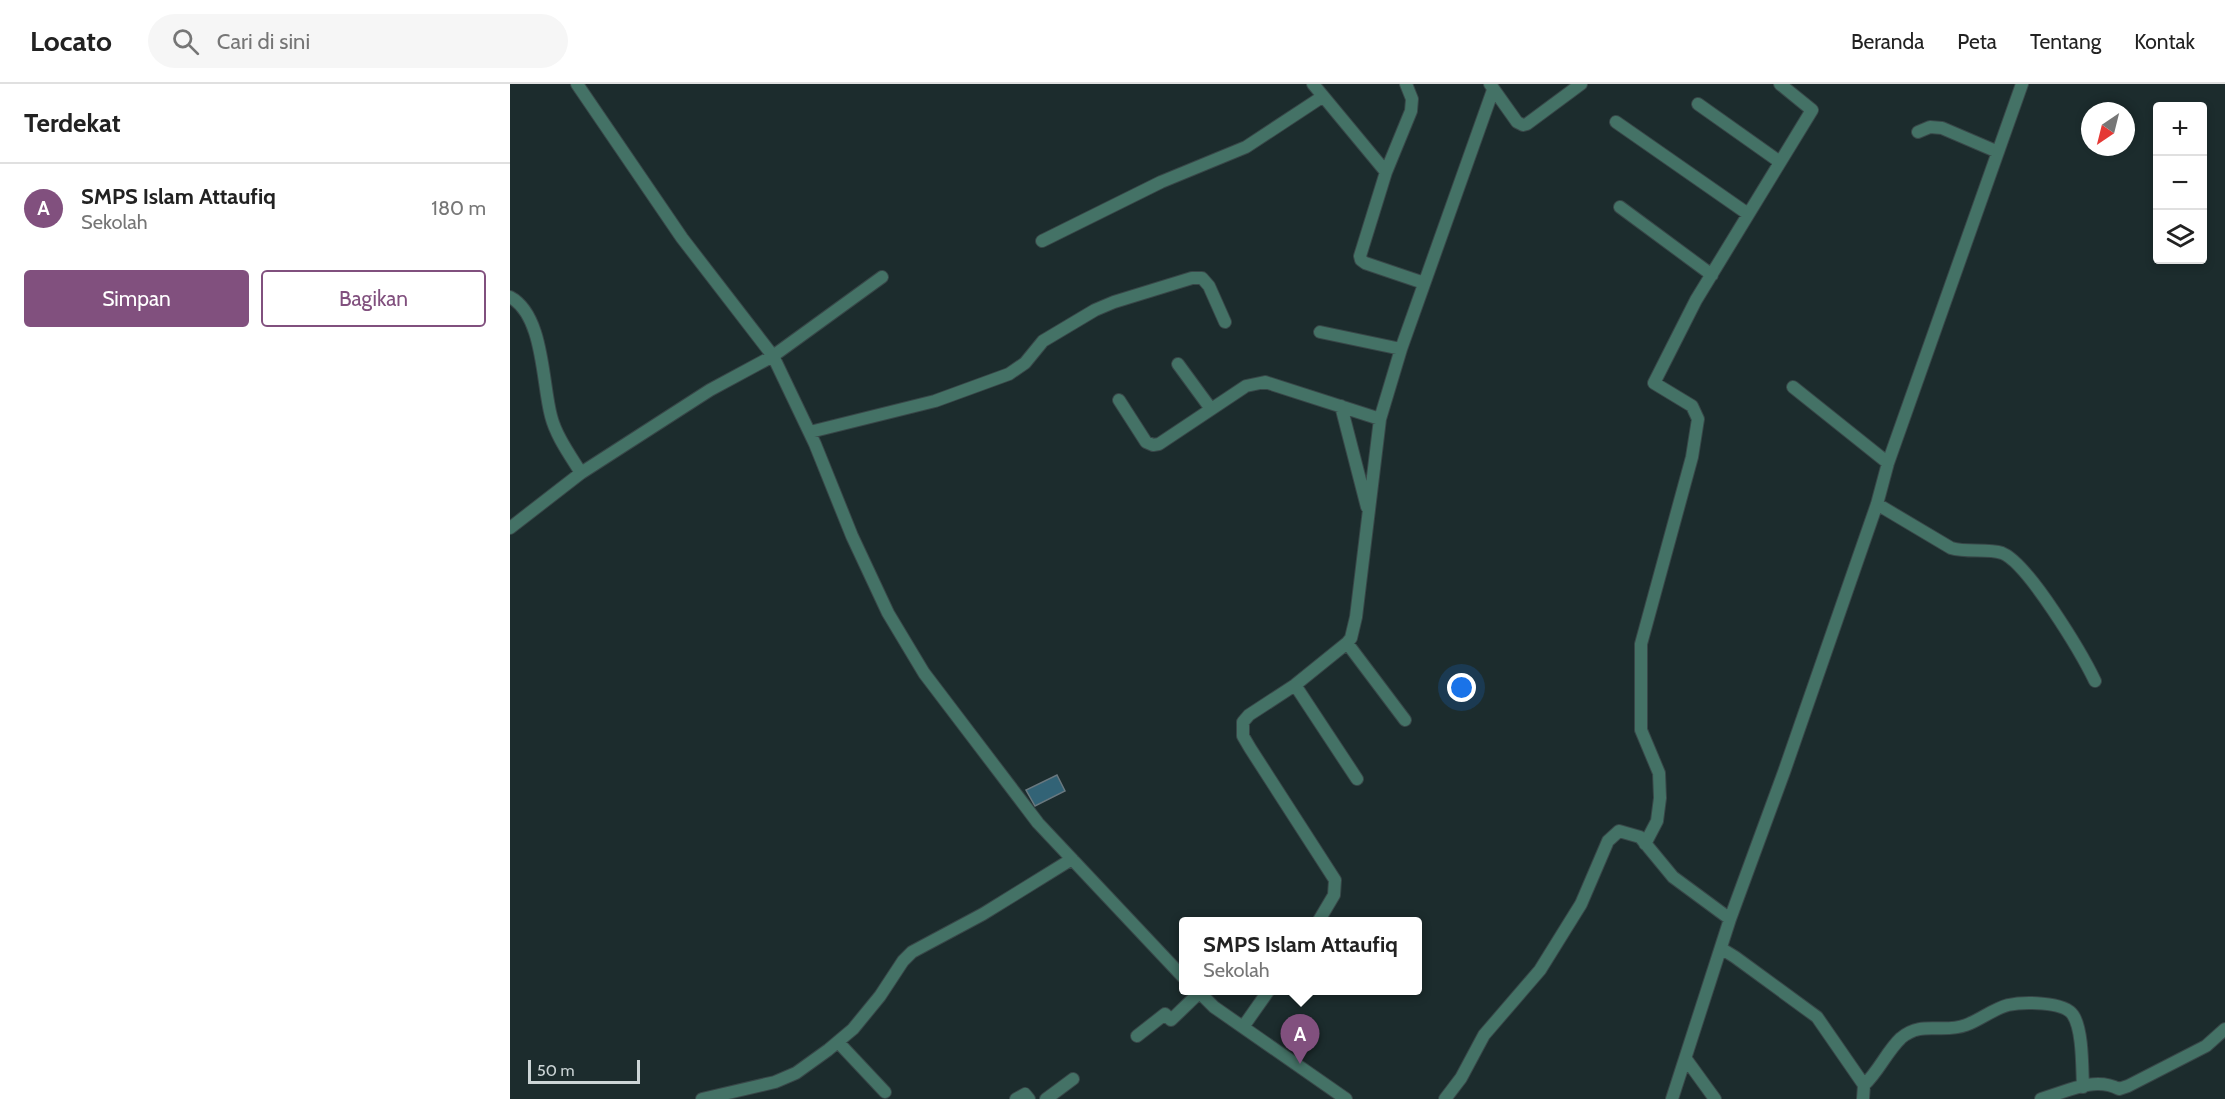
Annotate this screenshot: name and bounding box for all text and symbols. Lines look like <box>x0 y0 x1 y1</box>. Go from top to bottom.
search box <box>148 14 568 68</box>
text: Locato <box>30 24 112 58</box>
icon: search <box>169 25 202 58</box>
text: Cari di sini <box>217 28 310 55</box>
text: Beranda <box>1851 29 1924 54</box>
text: Peta <box>1957 29 1997 54</box>
text: Tentang <box>2030 29 2101 54</box>
text: Kontak <box>2134 29 2195 54</box>
north arrow <box>2081 102 2135 156</box>
map controls <box>2153 102 2207 264</box>
button: + <box>2153 102 2207 156</box>
text: Terdekat <box>24 107 121 139</box>
button: − <box>2153 156 2207 210</box>
text: SMPS Islam Attaufiq <box>81 183 276 210</box>
text: A <box>37 196 50 220</box>
text: 180 m <box>431 196 486 220</box>
text: Sekolah <box>81 210 148 234</box>
button: layers <box>2153 210 2207 264</box>
button: Simpan <box>24 270 249 327</box>
button: Bagikan <box>261 270 486 327</box>
your location <box>1447 673 1476 702</box>
popup <box>1179 917 1422 995</box>
text: SMPS Islam Attaufiq <box>1203 931 1398 958</box>
text: Sekolah <box>1203 958 1270 982</box>
pin: A <box>1280 1014 1320 1064</box>
scale bar <box>528 1057 640 1084</box>
text: 50 m <box>537 1061 574 1080</box>

